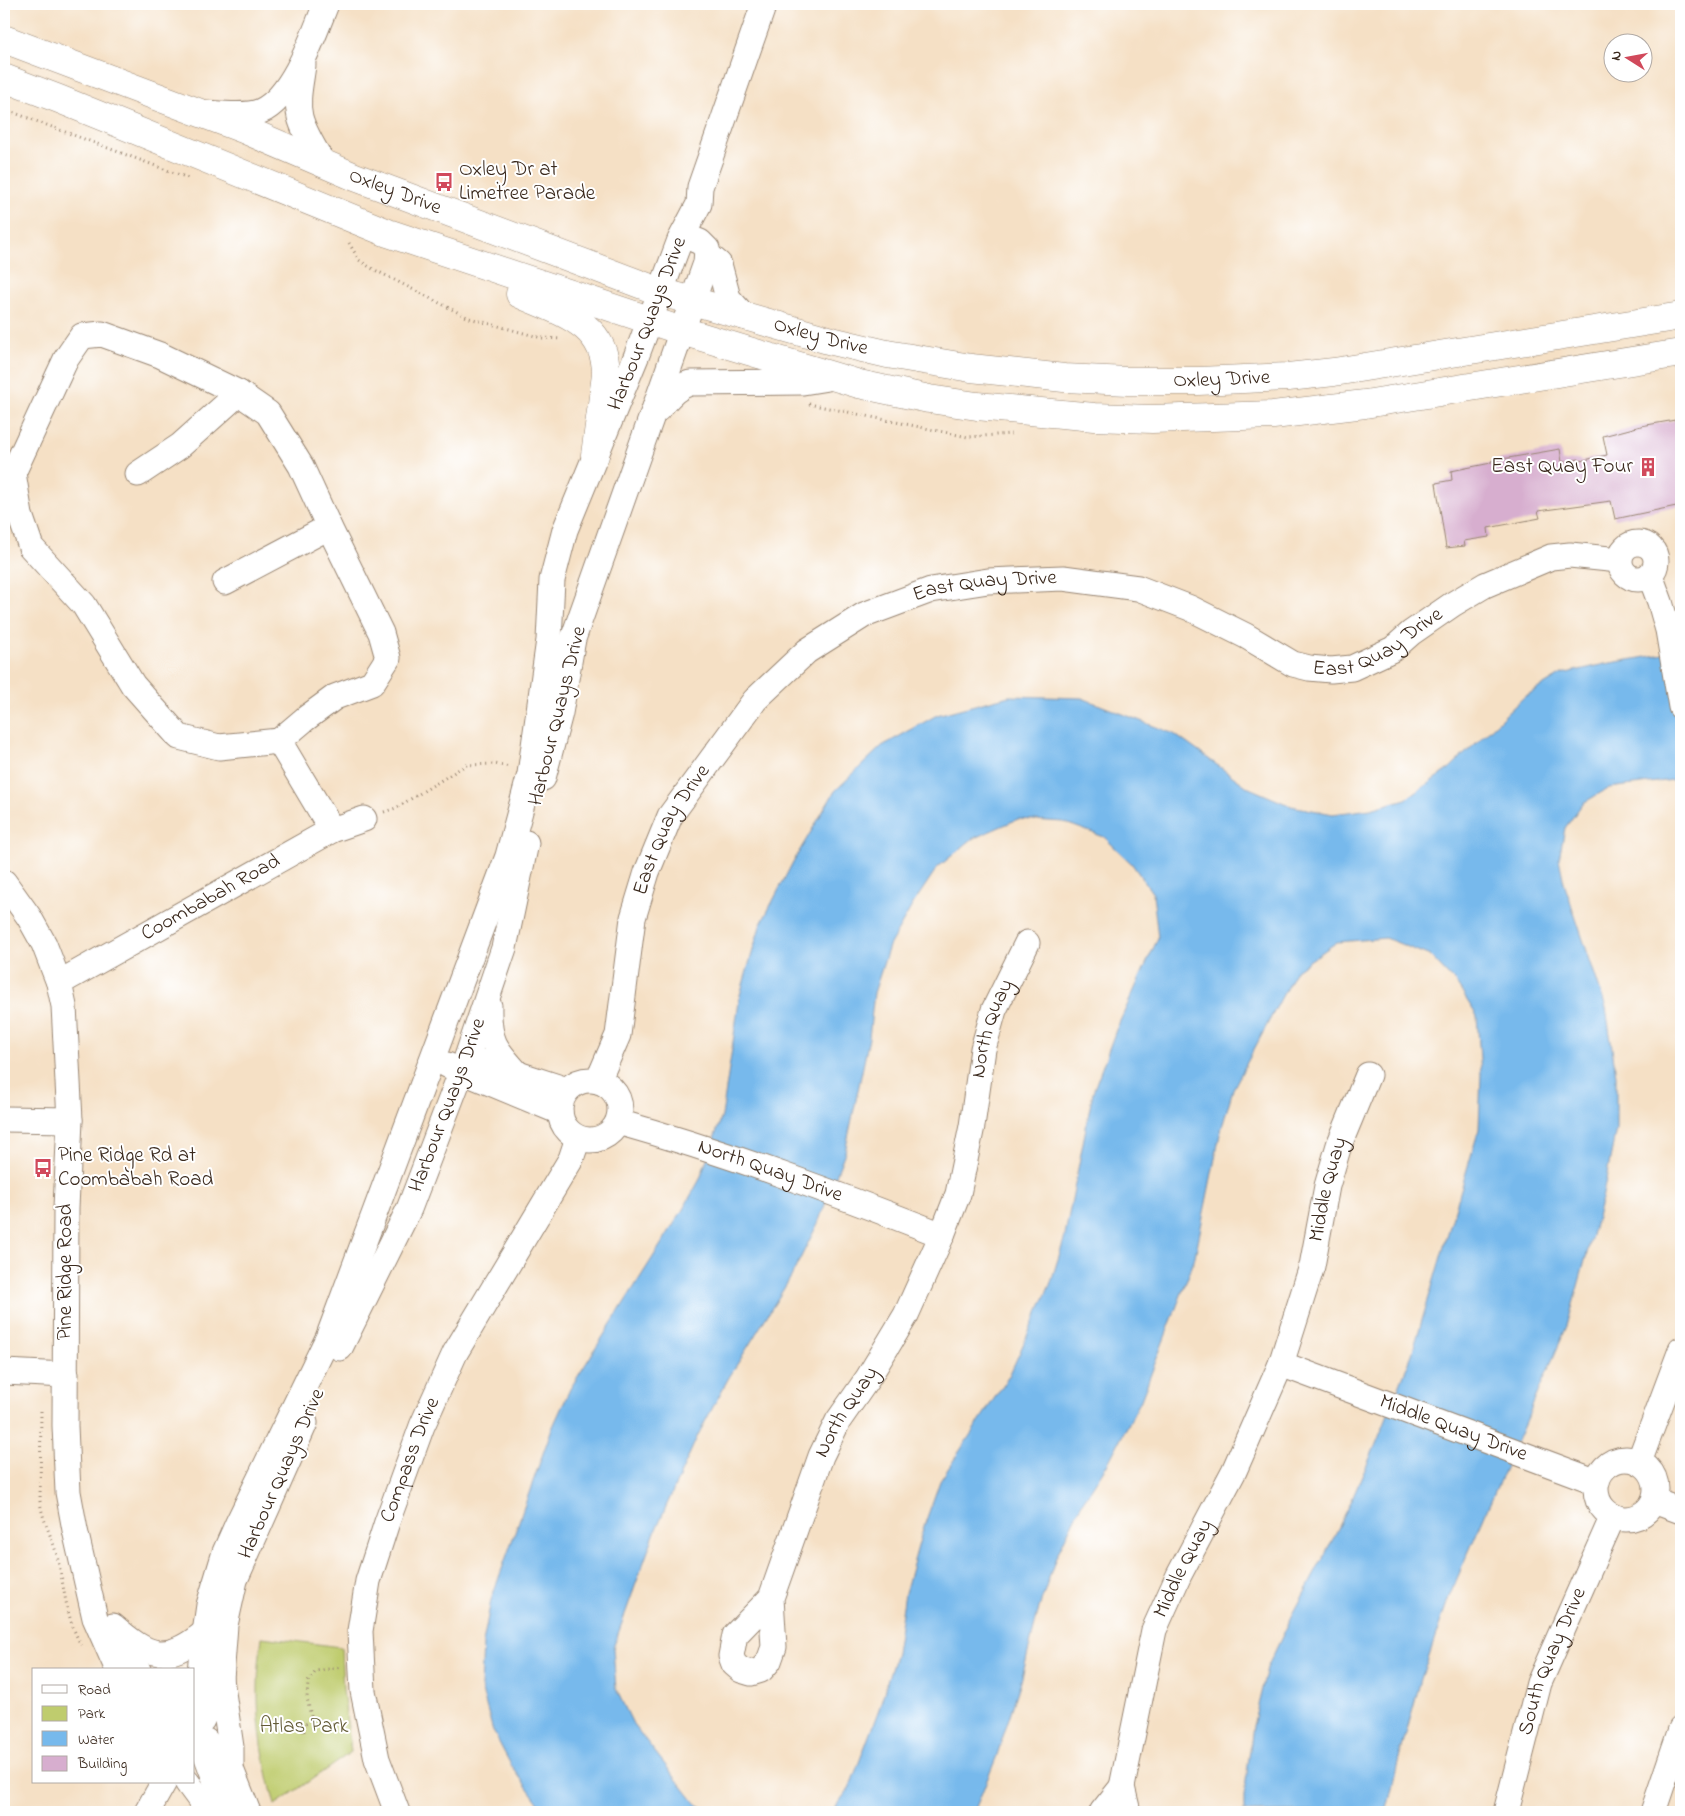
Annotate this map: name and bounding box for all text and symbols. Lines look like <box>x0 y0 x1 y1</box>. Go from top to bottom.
north arrow <box>1602 32 1652 82</box>
text: N <box>1606 49 1628 62</box>
place label: Oxley Dr at Limetree Parade <box>459 155 596 209</box>
street label: Oxley Drive <box>344 161 446 223</box>
bus stop icon: Oxley Dr at Limetree Parade <box>433 171 455 193</box>
street label: Harbour Quays Drive <box>601 232 695 415</box>
street label: Oxley Drive <box>770 310 872 364</box>
street label: Oxley Drive <box>1173 363 1271 397</box>
place label: East Quay Four <box>1491 452 1633 484</box>
building icon: East Quay Four <box>1637 456 1659 478</box>
street label: East Quay Drive <box>909 563 1058 610</box>
street label: East Quay Drive <box>1311 600 1450 685</box>
street label: Harbour Quays Drive <box>521 623 597 809</box>
street label: East Quay Drive <box>626 758 718 899</box>
street label: Coombabah Road <box>136 847 286 949</box>
street label: North Quay <box>964 974 1024 1080</box>
street label: Harbour Quays Drive <box>402 1014 494 1197</box>
street label: North Quay Drive <box>694 1132 847 1211</box>
street label: Middle Quay <box>1302 1132 1358 1244</box>
place label: Pine Ridge Rd at Coombabah Road <box>58 1141 214 1195</box>
bus stop icon: Pine Ridge Rd at Coombabah Road <box>32 1157 54 1179</box>
street label: Pine Ridge Road <box>51 1203 83 1340</box>
street label: North Quay <box>807 1361 888 1463</box>
street label: Harbour Quays Drive <box>231 1383 335 1565</box>
street label: Middle Quay Drive <box>1375 1387 1532 1470</box>
street label: Compass Drive <box>373 1392 448 1527</box>
street label: Middle Quay <box>1146 1514 1223 1623</box>
street label: South Quay Drive <box>1511 1582 1595 1738</box>
legend <box>32 1668 195 1784</box>
text: Road <box>78 1679 111 1701</box>
text: Park <box>78 1703 106 1725</box>
park label: Atlas Park <box>260 1712 349 1742</box>
text: Water <box>78 1729 114 1751</box>
text: Building <box>77 1753 127 1776</box>

